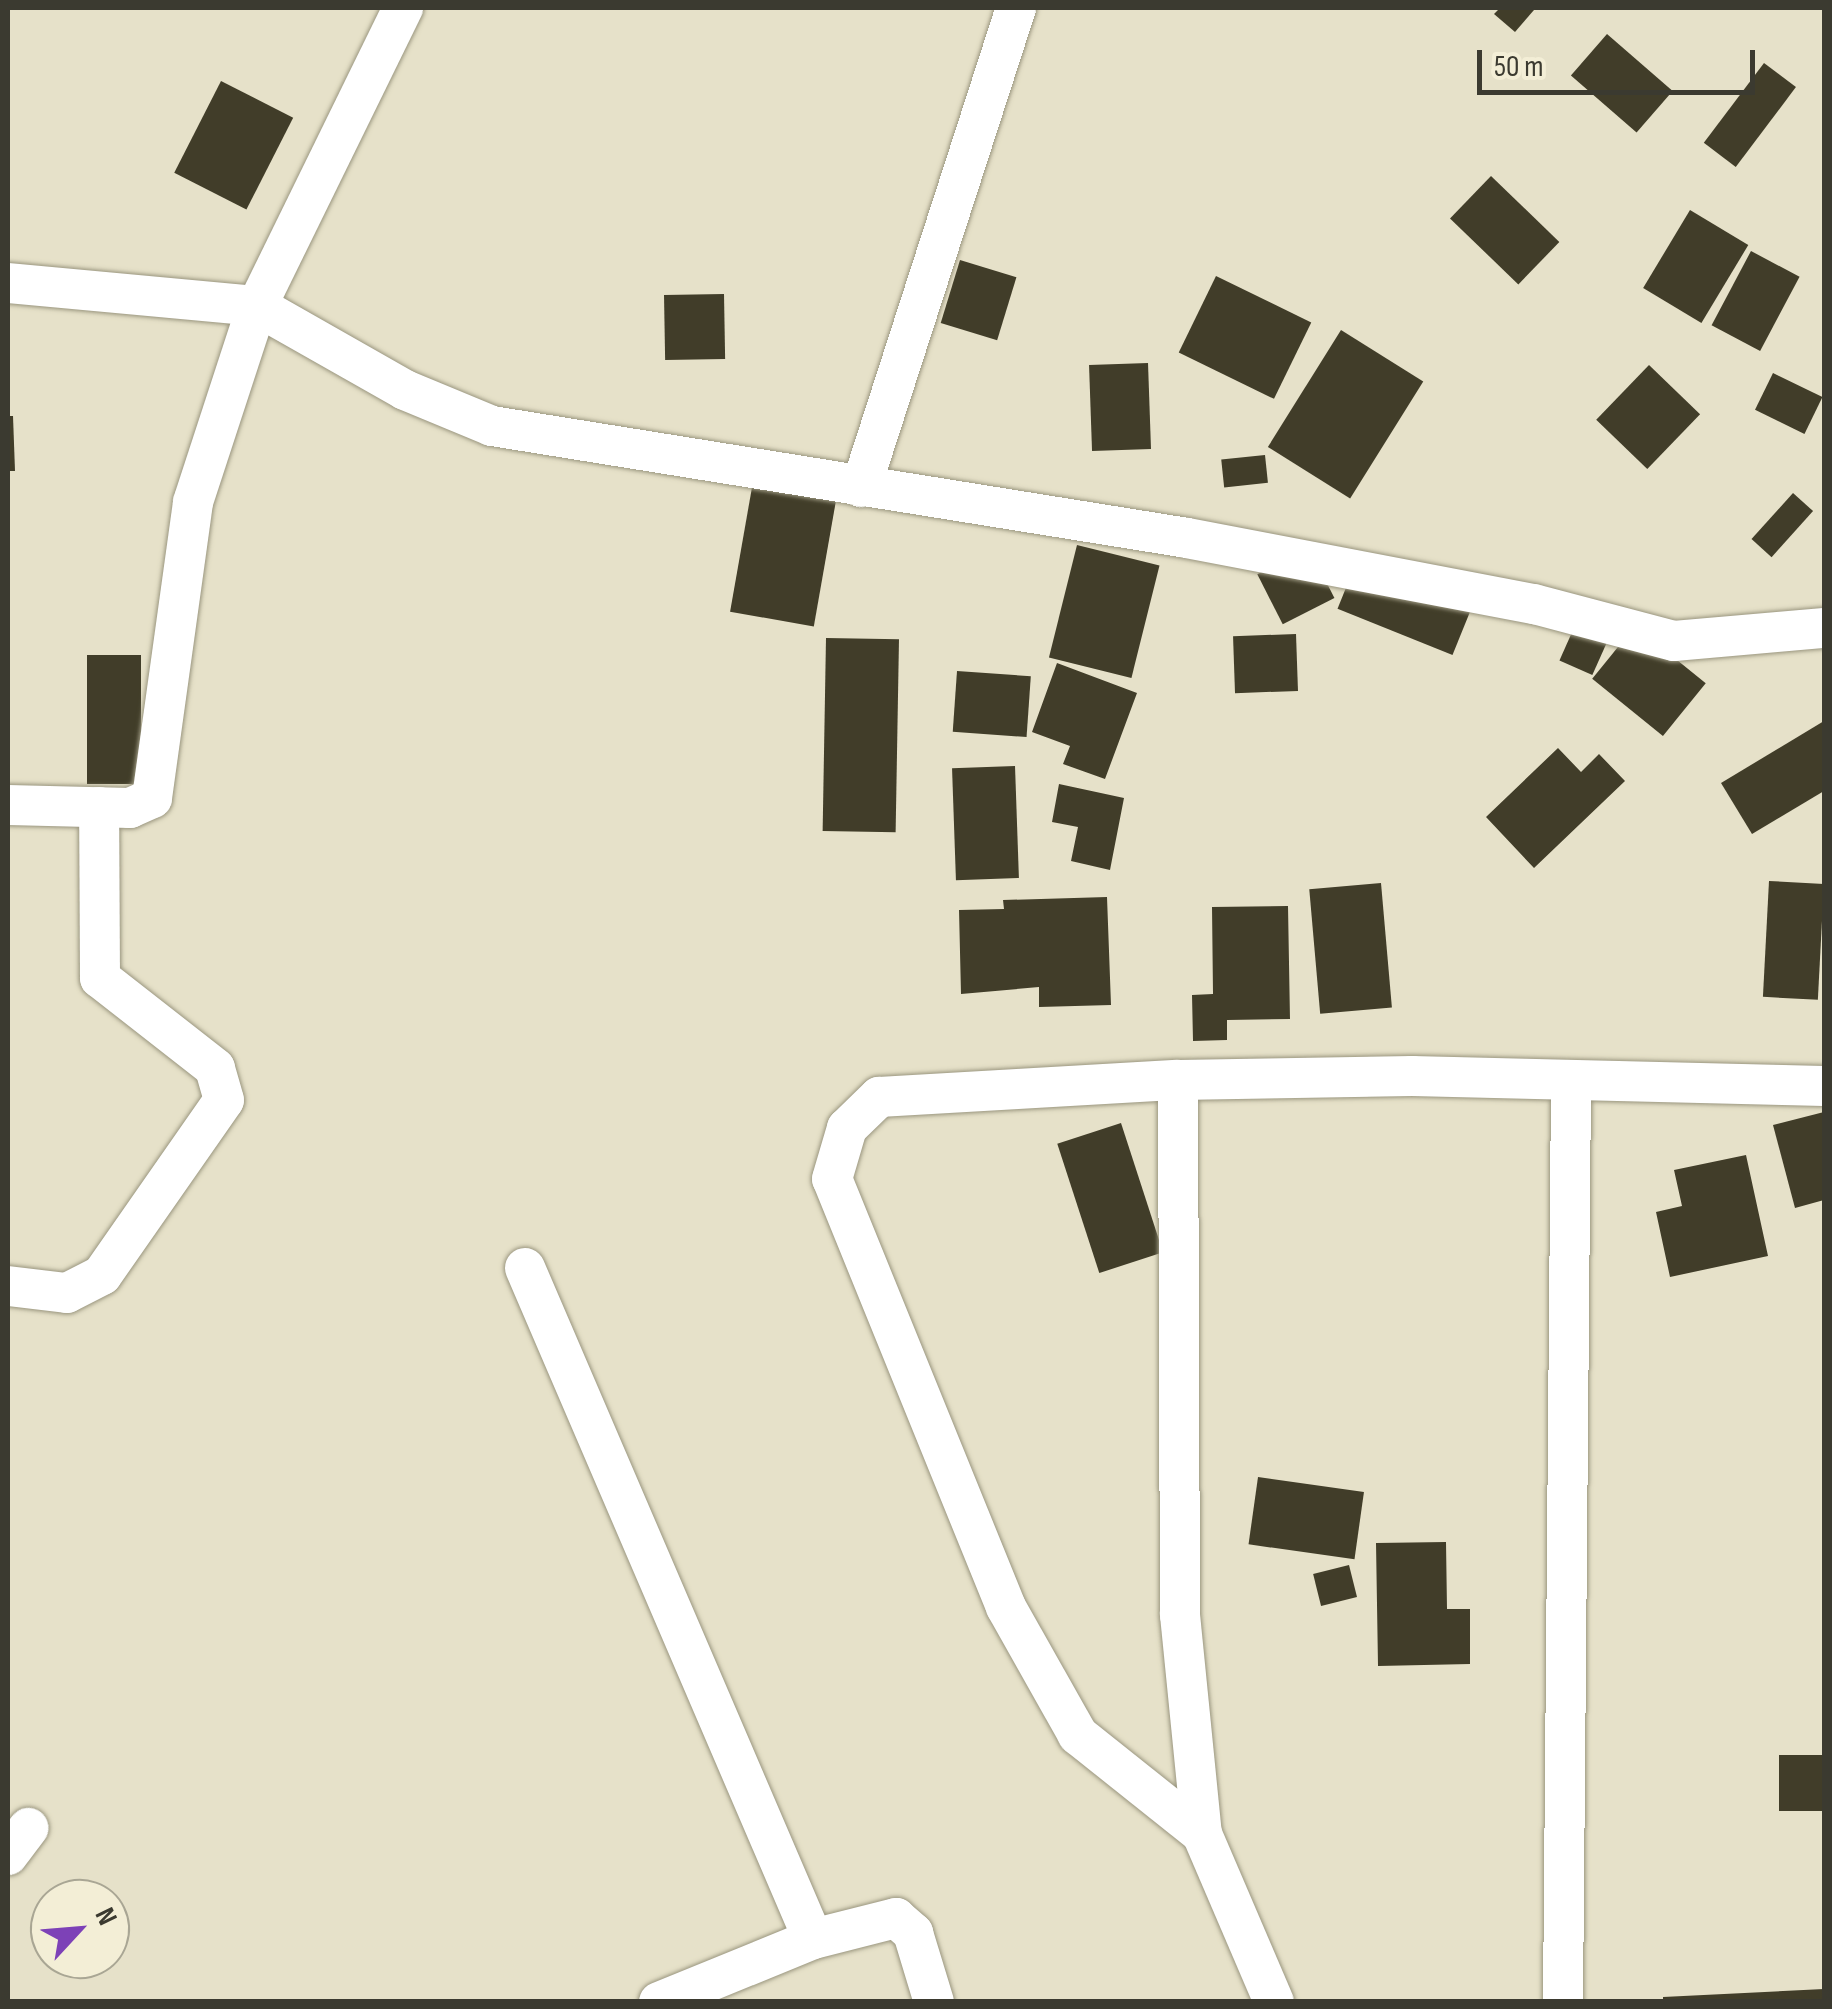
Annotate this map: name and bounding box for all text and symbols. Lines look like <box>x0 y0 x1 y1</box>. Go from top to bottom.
scale bar <box>1482 30 1760 92</box>
text: 50 m <box>1494 49 1543 85</box>
north arrow <box>30 1879 130 1979</box>
text: N <box>88 1903 124 1930</box>

